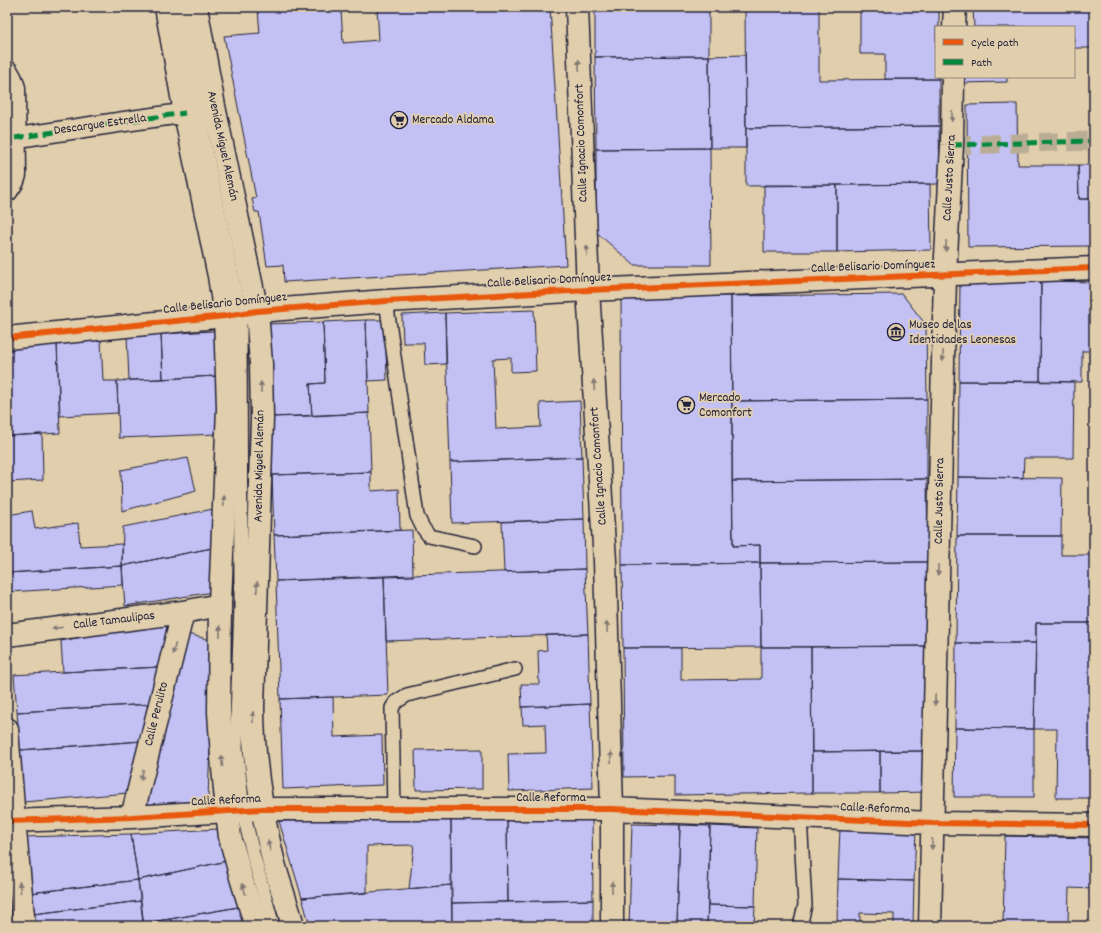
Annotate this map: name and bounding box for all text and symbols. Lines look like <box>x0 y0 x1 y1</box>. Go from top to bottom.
legend <box>935 26 1075 78</box>
text: Cycle path <box>971 35 1019 52</box>
text: Path <box>971 55 992 72</box>
one-way arrow <box>576 58 582 71</box>
street label: Calle Ignacio Comonfort <box>570 83 594 203</box>
street label: Avenida Miguel Alemán <box>201 89 243 203</box>
street label: Descargue Estrella <box>53 109 148 141</box>
supermarket icon: Mercado Aldama <box>389 110 409 130</box>
one-way arrow <box>949 110 956 122</box>
place label: Mercado Aldama <box>412 111 495 130</box>
street label: Calle Justo Sierra <box>938 133 962 222</box>
one-way arrow <box>943 240 950 252</box>
one-way arrow <box>583 245 590 257</box>
street label: Calle Belisario Domínguez <box>811 255 935 279</box>
street label: Calle Belisario Domínguez <box>487 268 612 294</box>
street label: Calle Belisario Domínguez <box>162 288 288 320</box>
place label: Museo de las Identidades Leonesas <box>909 316 1016 350</box>
museum icon: Museo de las Identidades Leonesas <box>886 322 906 342</box>
one-way arrow <box>940 350 946 363</box>
one-way arrow <box>591 379 598 391</box>
one-way arrow <box>258 380 264 393</box>
place label: Mercado Comonfort <box>699 389 752 423</box>
supermarket icon: Mercado Comonfort <box>676 395 696 415</box>
street label: Calle Ignacio Comonfort <box>585 406 613 526</box>
street label: Avenida Miguel Alemán <box>250 410 270 522</box>
street label: Calle Justo Sierra <box>930 457 950 544</box>
one-way arrow <box>221 494 227 507</box>
one-way arrow <box>935 564 941 577</box>
one-way arrow <box>254 580 260 593</box>
street label: Calle Tamaulipas <box>72 607 156 635</box>
one-way arrow <box>604 620 610 633</box>
one-way arrow <box>217 624 223 637</box>
one-way arrow <box>51 625 63 631</box>
one-way arrow <box>170 643 176 656</box>
street label: Calle Perulito <box>140 680 174 748</box>
one-way arrow <box>932 694 938 707</box>
one-way arrow <box>250 710 256 723</box>
one-way arrow <box>607 751 614 763</box>
one-way arrow <box>219 755 226 767</box>
one-way arrow <box>139 770 145 782</box>
street label: Calle Reforma <box>516 789 587 808</box>
street label: Calle Reforma <box>191 790 262 812</box>
street label: Calle Reforma <box>840 798 911 820</box>
one-way arrow <box>929 838 935 851</box>
one-way arrow <box>266 839 272 852</box>
one-way arrow <box>609 880 615 893</box>
one-way arrow <box>17 881 24 893</box>
one-way arrow <box>241 883 247 895</box>

